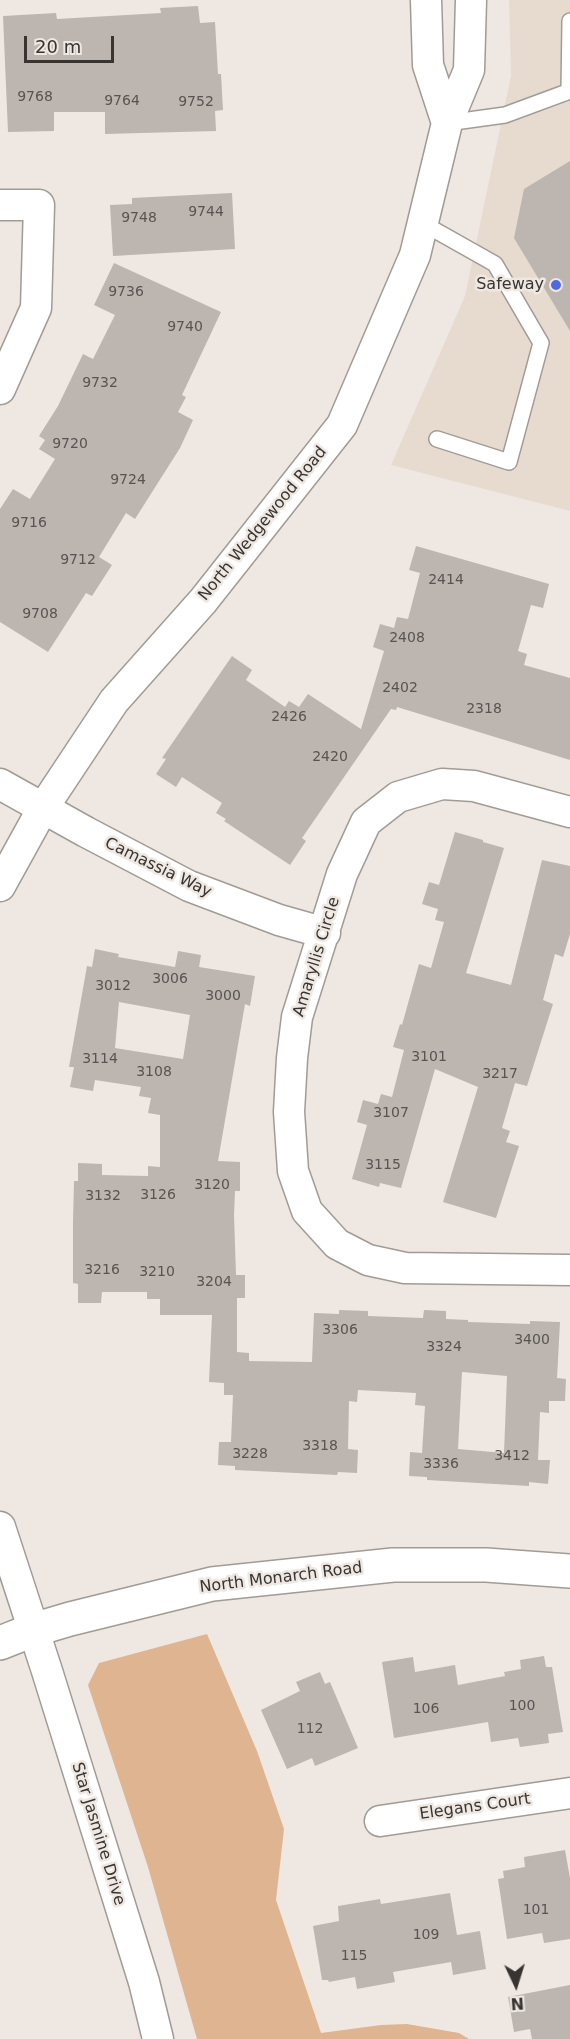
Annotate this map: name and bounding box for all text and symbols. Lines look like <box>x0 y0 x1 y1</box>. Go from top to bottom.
scale bar <box>27 24 117 62</box>
text: 20 m <box>35 36 81 57</box>
house number: 9768 <box>17 89 53 105</box>
house number: 9764 <box>104 93 140 109</box>
house number: 9752 <box>178 94 214 110</box>
house number: 9744 <box>188 204 224 220</box>
house number: 9748 <box>121 210 157 226</box>
place label: Safeway <box>476 275 544 295</box>
marker: Safeway <box>549 278 563 292</box>
house number: 9736 <box>108 284 144 300</box>
house number: 9740 <box>167 319 203 335</box>
house number: 9732 <box>82 375 118 391</box>
house number: 9720 <box>52 436 88 452</box>
street label: North Wedgewood Road <box>195 443 331 605</box>
house number: 9724 <box>110 472 146 488</box>
house number: 9716 <box>11 515 47 531</box>
house number: 9712 <box>60 552 96 568</box>
house number: 2414 <box>428 572 464 588</box>
house number: 9708 <box>22 606 58 622</box>
house number: 2408 <box>389 630 425 646</box>
house number: 2402 <box>382 680 418 696</box>
house number: 2318 <box>466 701 502 717</box>
house number: 2426 <box>271 709 307 725</box>
house number: 2420 <box>312 749 348 765</box>
street label: Camassia Way <box>101 834 215 902</box>
street label: Amaryllis Circle <box>290 895 344 1019</box>
house number: 3006 <box>152 971 188 987</box>
house number: 3012 <box>95 978 131 994</box>
house number: 3000 <box>205 988 241 1004</box>
house number: 3101 <box>411 1049 447 1065</box>
house number: 3114 <box>82 1051 118 1067</box>
house number: 3108 <box>136 1064 172 1080</box>
house number: 3217 <box>482 1066 518 1082</box>
house number: 3107 <box>373 1105 409 1121</box>
house number: 3115 <box>365 1157 401 1173</box>
house number: 3120 <box>194 1177 230 1193</box>
house number: 3126 <box>140 1187 176 1203</box>
house number: 3132 <box>85 1188 121 1204</box>
house number: 3216 <box>84 1262 120 1278</box>
house number: 3210 <box>139 1264 175 1280</box>
house number: 3204 <box>196 1274 232 1290</box>
house number: 3306 <box>322 1322 358 1338</box>
house number: 3400 <box>514 1332 550 1348</box>
house number: 3324 <box>426 1339 462 1355</box>
house number: 3318 <box>302 1438 338 1454</box>
house number: 3228 <box>232 1446 268 1462</box>
house number: 3412 <box>494 1448 530 1464</box>
house number: 3336 <box>423 1456 459 1472</box>
street label: North Monarch Road <box>199 1558 363 1598</box>
house number: 100 <box>509 1698 535 1714</box>
house number: 106 <box>413 1701 439 1717</box>
house number: 112 <box>297 1721 323 1737</box>
street label: Star Jasmine Drive <box>67 1760 129 1908</box>
street label: Elegans Court <box>418 1790 532 1824</box>
house number: 101 <box>523 1902 549 1918</box>
house number: 109 <box>413 1927 439 1943</box>
house number: 115 <box>341 1948 367 1964</box>
north arrow <box>486 1955 546 2015</box>
text: N <box>510 1994 525 2013</box>

